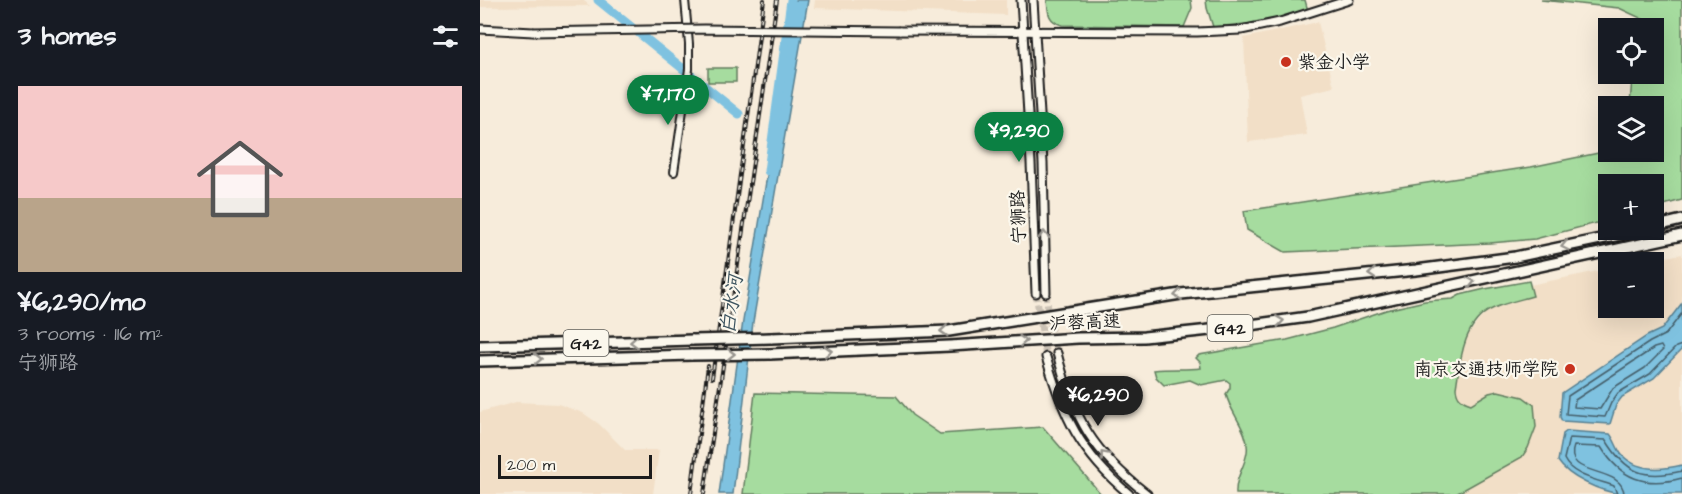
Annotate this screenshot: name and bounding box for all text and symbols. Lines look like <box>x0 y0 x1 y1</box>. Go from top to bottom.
text: 3 homes <box>18 18 117 54</box>
map controls <box>1598 18 1664 318</box>
button: locate <box>1598 18 1664 84</box>
icon: filters <box>429 20 462 53</box>
place label: 紫金小学 <box>1298 50 1370 75</box>
marker: 紫金小学 <box>1279 55 1293 69</box>
pin: ¥7,170 <box>619 75 717 126</box>
text: ¥7,170 <box>641 80 695 108</box>
button: layers <box>1598 96 1664 162</box>
pin: ¥9,290 <box>970 112 1068 163</box>
text: ¥9,290 <box>988 117 1050 145</box>
icon: home <box>186 125 294 233</box>
button: + <box>1598 174 1664 240</box>
street label: 宁狮路 <box>1005 190 1032 244</box>
one-way arrow <box>1038 230 1050 239</box>
one-way arrow <box>1560 239 1570 252</box>
button: − <box>1598 252 1664 318</box>
one-way arrow <box>1368 267 1377 280</box>
water label: 白水河 <box>714 270 750 336</box>
one-way arrow <box>1465 276 1475 289</box>
text: ¥6,290/mo <box>18 284 146 320</box>
one-way arrow <box>1174 288 1183 300</box>
street label: 沪蓉高速 <box>1049 309 1121 336</box>
road number: G42 <box>1208 315 1252 341</box>
one-way arrow <box>1275 315 1284 327</box>
text: 3 rooms · 116 m² <box>18 320 163 348</box>
one-way arrow <box>940 324 949 337</box>
road number: G42 <box>564 330 608 356</box>
one-way arrow <box>630 335 639 348</box>
one-way arrow <box>1018 335 1027 348</box>
one-way arrow <box>824 345 833 358</box>
one-way arrow <box>726 348 735 361</box>
text: 宁狮路 <box>18 349 78 377</box>
one-way arrow <box>534 353 543 366</box>
place label: 南京交通技师学院 <box>1414 357 1558 382</box>
marker: 南京交通技师学院 <box>1563 362 1577 376</box>
pin: ¥6,290 <box>1049 376 1147 427</box>
text: ¥6,290 <box>1067 381 1129 409</box>
one-way arrow <box>1100 451 1111 462</box>
scale bar <box>498 452 652 480</box>
text: 200 m <box>507 454 555 476</box>

